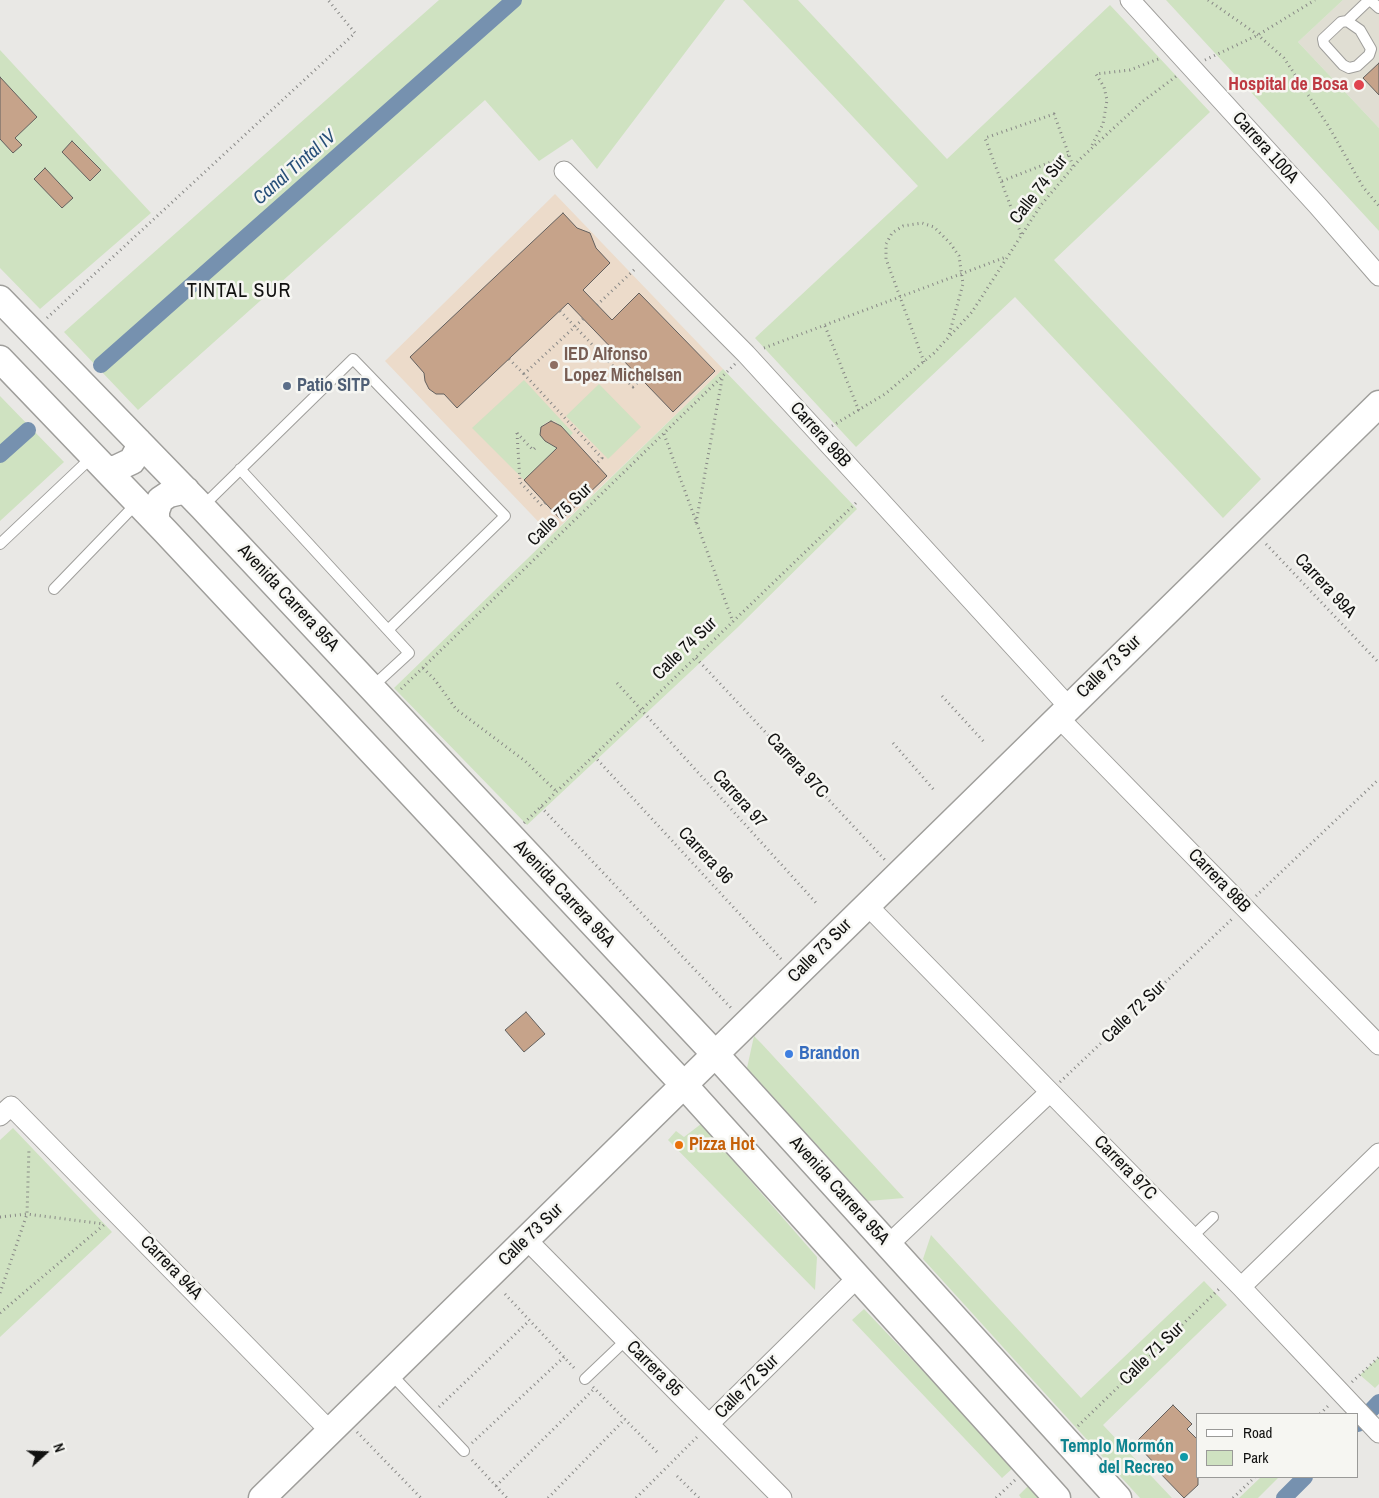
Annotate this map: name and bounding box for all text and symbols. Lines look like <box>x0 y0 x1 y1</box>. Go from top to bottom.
place label: Hospital de Bosa <box>1228 74 1348 96</box>
marker: Hospital de Bosa <box>1352 78 1366 92</box>
street label: Carrera 100A <box>1227 108 1303 188</box>
water label: Canal Tintal IV <box>249 126 341 210</box>
street label: Calle 74 Sur <box>1005 151 1073 229</box>
district label: TINTAL SUR <box>186 280 292 304</box>
place label: IED Alfonso Lopez Michelsen <box>564 344 682 386</box>
marker: IED Alfonso Lopez Michelsen <box>548 359 560 371</box>
place label: Patio SITP <box>297 375 370 397</box>
marker: Patio SITP <box>281 380 293 392</box>
street label: Carrera 98B <box>785 398 855 472</box>
street label: Calle 75 Sur <box>523 479 597 551</box>
street label: Avenida Carrera 95A <box>233 540 343 656</box>
street label: Carrera 99A <box>1290 549 1360 623</box>
street label: Calle 74 Sur <box>648 613 722 685</box>
street label: Calle 73 Sur <box>1072 631 1146 703</box>
street label: Carrera 97C <box>761 729 833 803</box>
street label: Carrera 97 <box>707 766 771 832</box>
street label: Carrera 96 <box>673 823 737 889</box>
street label: Avenida Carrera 95A <box>509 836 619 952</box>
street label: Carrera 98B <box>1183 845 1255 917</box>
street label: Calle 73 Sur <box>784 915 856 987</box>
street label: Calle 72 Sur <box>1097 976 1171 1048</box>
place label: Brandon <box>799 1043 860 1065</box>
marker: Brandon <box>783 1048 795 1060</box>
street label: Carrera 97C <box>1089 1131 1161 1205</box>
street label: Avenida Carrera 95A <box>785 1132 893 1250</box>
place label: Pizza Hot <box>689 1134 755 1156</box>
marker: Pizza Hot <box>673 1139 685 1151</box>
street label: Calle 73 Sur <box>494 1199 568 1271</box>
street label: Carrera 94A <box>135 1232 207 1304</box>
street label: Calle 71 Sur <box>1115 1318 1189 1390</box>
street label: Carrera 95 <box>621 1336 687 1402</box>
street label: Calle 72 Sur <box>711 1351 783 1423</box>
legend <box>1196 1413 1359 1478</box>
text: Road <box>1243 1422 1272 1443</box>
north arrow <box>20 1428 70 1478</box>
place label: Templo Mormón del Recreo <box>1060 1436 1174 1478</box>
text: N <box>49 1441 69 1455</box>
text: Park <box>1243 1447 1268 1468</box>
marker: Templo Mormón del Recreo <box>1178 1451 1190 1463</box>

